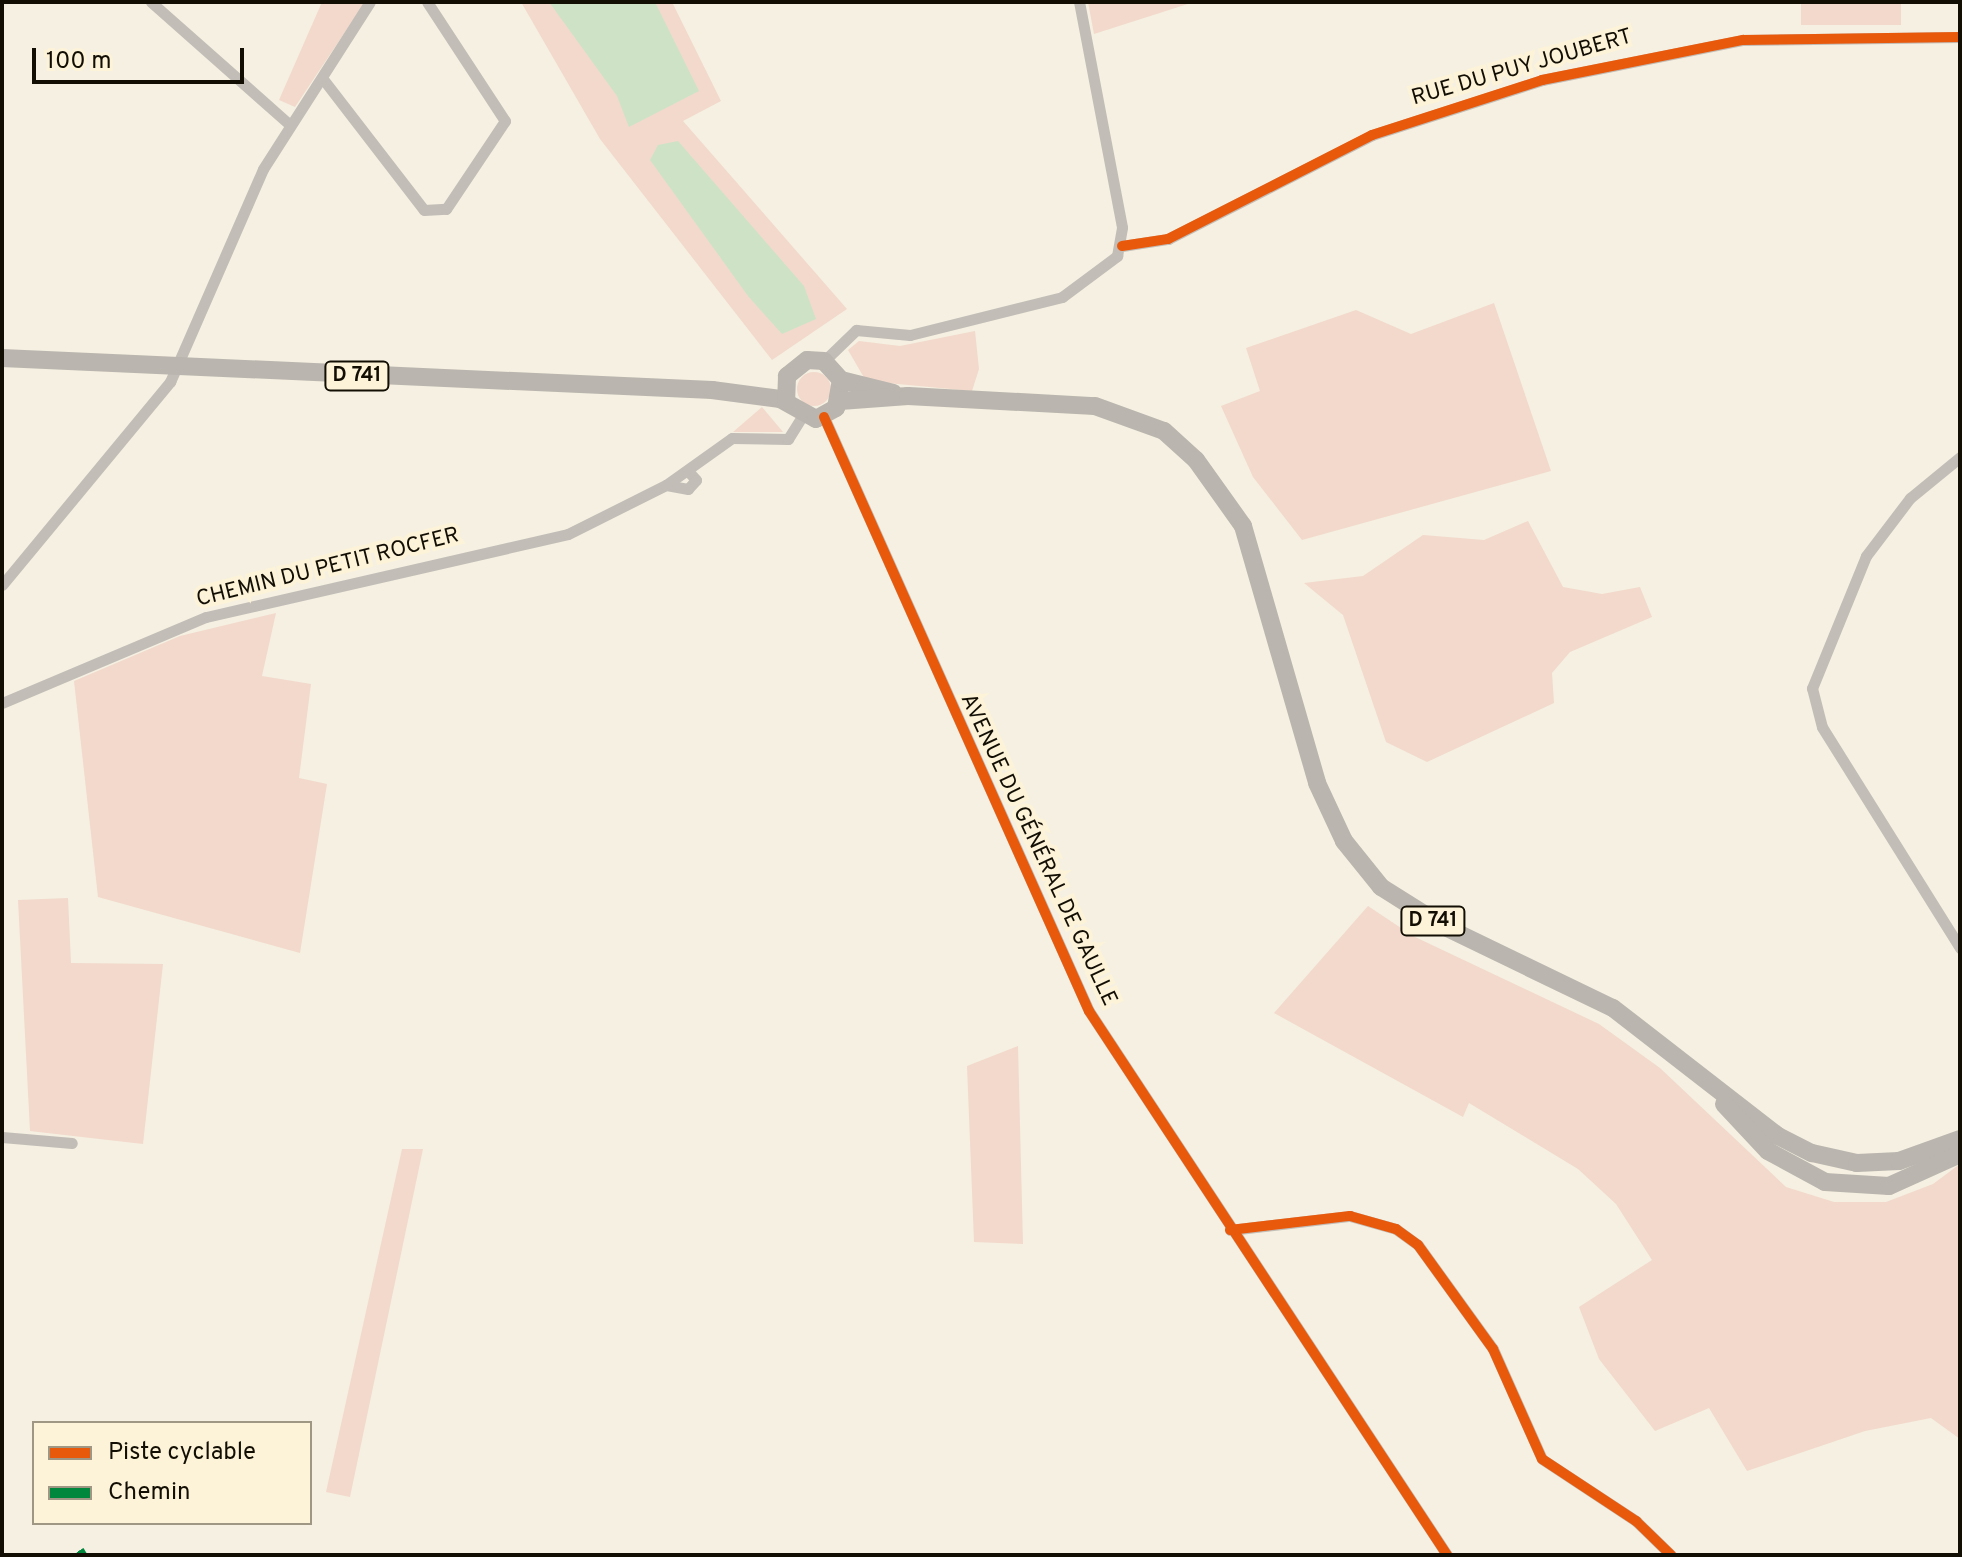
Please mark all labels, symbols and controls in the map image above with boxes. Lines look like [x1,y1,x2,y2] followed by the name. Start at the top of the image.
[1408,24,1636,112] street label: RUE DU PUY JOUBERT
[36,32,248,82] scale bar
[46,47,112,77] text: 100 m
[323,360,391,392] road number: D 741
[193,522,463,614] street label: CHEMIN DU PETIT ROCFER
[954,689,1122,1011] street label: AVENUE DU GÉNÉRAL DE GAULLE
[1399,905,1467,937] road number: D 741
[32,1421,312,1525] legend
[108,1438,256,1468] text: Piste cyclable
[108,1478,191,1508] text: Chemin

